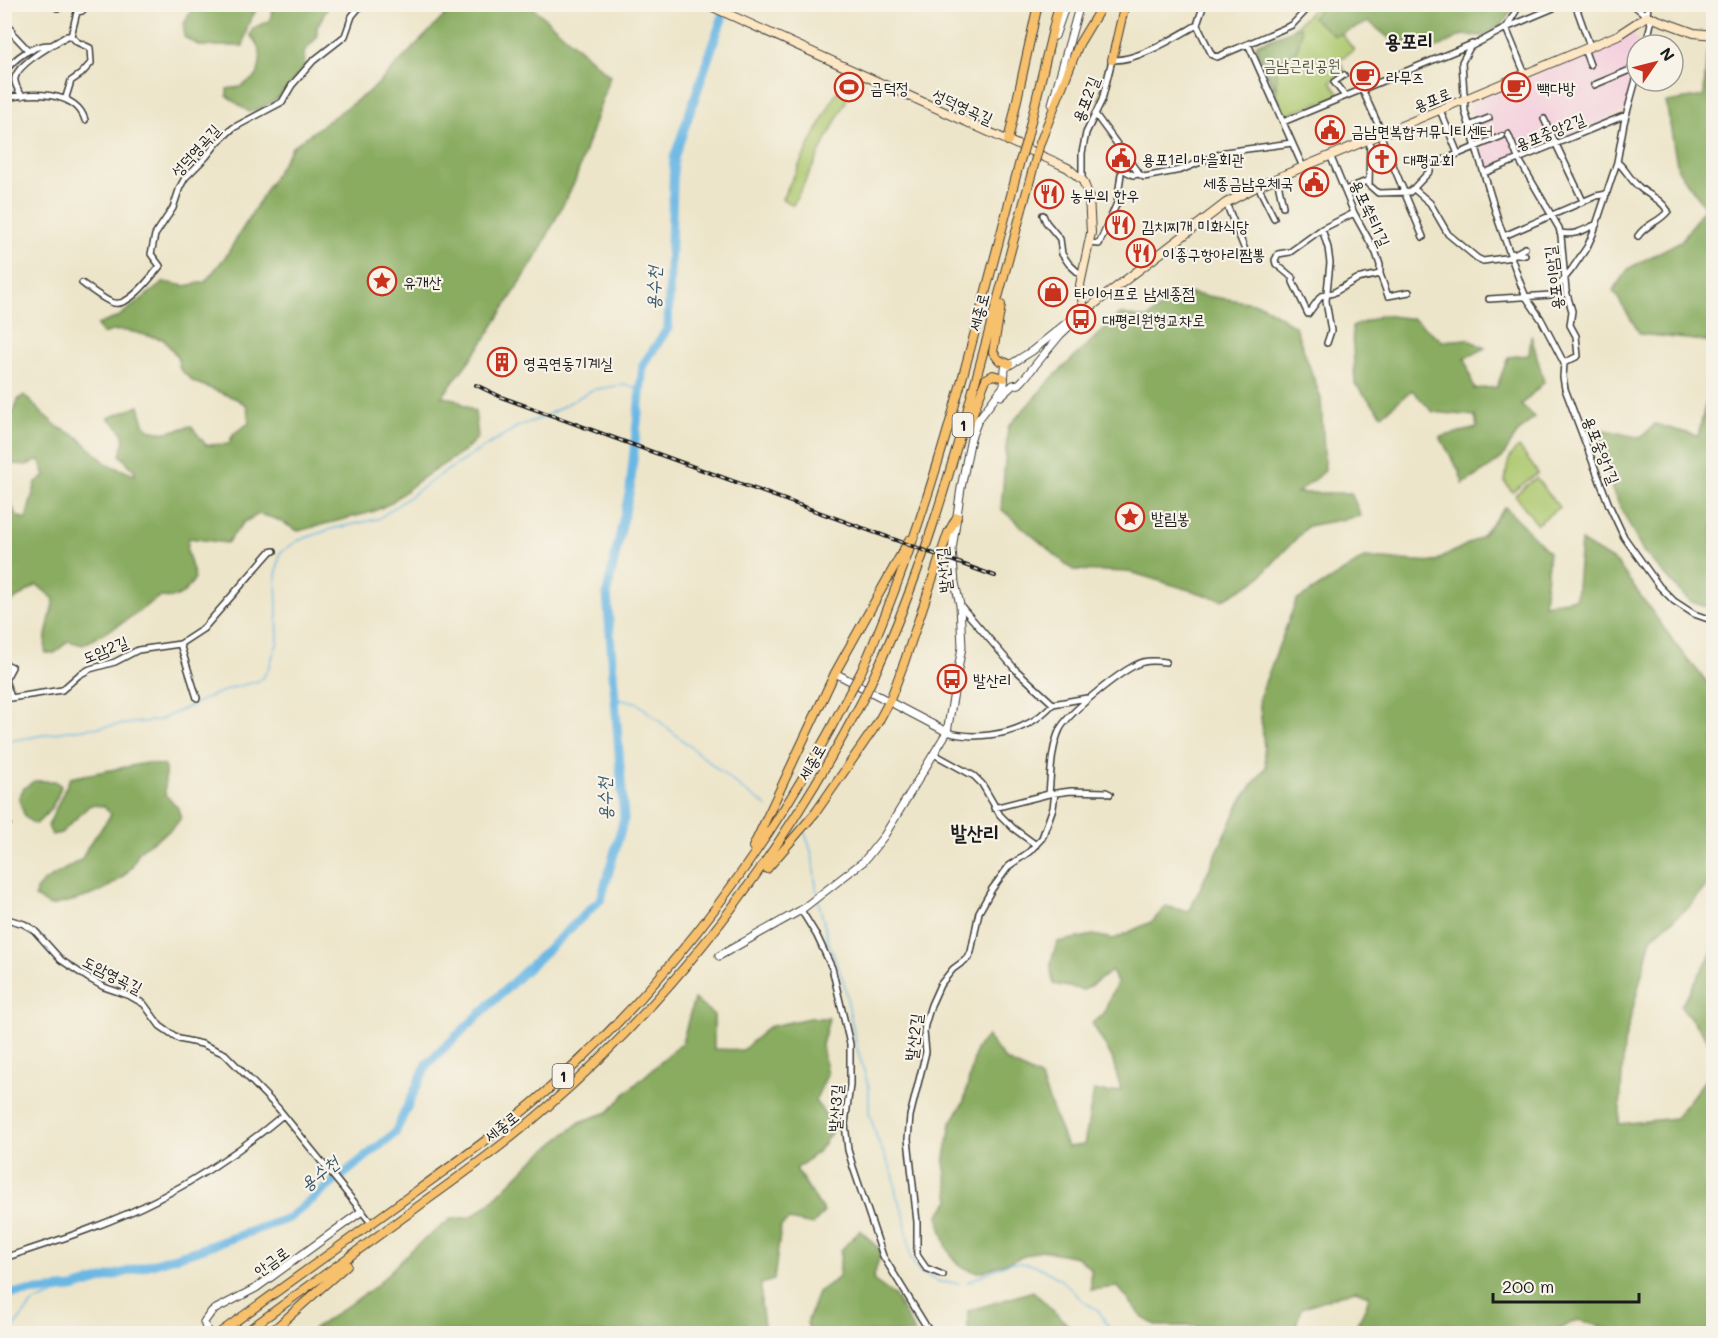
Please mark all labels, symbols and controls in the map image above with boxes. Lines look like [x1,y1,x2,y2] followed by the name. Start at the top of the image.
[1385,27,1433,53] district label: 용포리
[1625,33,1685,93] north arrow
[1656,43,1680,65] text: N
[1263,54,1341,75] park label: 금남근린공원
[1349,60,1381,92] cafe icon: 라무즈
[1386,66,1425,87] place label: 라무즈
[833,71,865,103] sports icon: 금덕정
[1500,71,1532,103] cafe icon: 빽다방
[1067,73,1103,125] street label: 용포2길
[870,77,909,98] place label: 금덕정
[1537,77,1576,98] place label: 빽다방
[1410,82,1454,116] street label: 용포로
[929,83,997,129] street label: 성덕영곡길
[1512,107,1588,154] street label: 용포중앙2길
[1314,114,1346,146] public building icon: 금남면복합커뮤니티센터
[166,119,224,181] street label: 성덕영곡길
[1351,120,1493,141] place label: 금남면복합커뮤니티센터
[1105,142,1137,174] public building icon: 용포1리 마을회관
[1366,143,1398,175] church icon: 대평교회
[1142,148,1245,169] place label: 용포1리 마을회관
[1403,149,1455,170] place label: 대평교회
[1298,166,1330,198] public building icon: 세종금남우체국
[1203,172,1293,193] place label: 세종금남우체국
[1346,176,1396,250] street label: 용포쑥티1길
[1033,178,1065,210] restaurant icon: 농부의 한우
[1070,184,1140,205] place label: 농부의 한우
[1104,209,1136,241] restaurant icon: 김치찌개 미화식당
[1141,215,1249,236] place label: 김치찌개 미화식당
[1125,237,1157,269] restaurant icon: 이종구항아리짬뽕
[1162,243,1265,264] place label: 이종구항아리짬뽕
[1539,245,1567,311] street label: 용포이암길
[640,264,666,310] water label: 용수천
[366,265,398,297] place icon: 유개산
[403,271,442,292] place label: 유개산
[1037,276,1069,308] shop icon: 타이어프로 남세종점
[1074,282,1195,303] place label: 타이어프로 남세종점
[963,291,993,333] street label: 세종로
[1065,303,1097,335] bus stop icon: 대평리원형교차로
[1102,309,1205,330] place label: 대평리원형교차로
[486,346,518,378] building icon: 영곡연동기계실
[523,352,613,373] place label: 영곡연동기계실
[952,413,974,437] road number: 1
[1579,413,1625,487] street label: 용포중앙1길
[1114,501,1146,533] place icon: 발림봉
[1151,507,1190,528] place label: 발림봉
[931,546,955,594] street label: 발산1길
[79,630,131,668] street label: 도암2길
[936,663,968,695] bus stop icon: 발산리
[973,669,1012,690] place label: 발산리
[792,740,830,784] street label: 세종로
[592,776,616,821] water label: 용수천
[951,819,999,845] district label: 발산리
[80,950,147,998] street label: 도암영곡길
[900,1012,926,1062] street label: 발산2길
[552,1064,574,1088] road number: 1
[823,1083,847,1133] street label: 발산3길
[479,1106,523,1146] street label: 세종로
[294,1149,345,1196] water label: 용수천
[249,1241,293,1281] street label: 안금로
[1493,1266,1638,1304] scale bar
[1502,1274,1554,1298] text: 200 m

